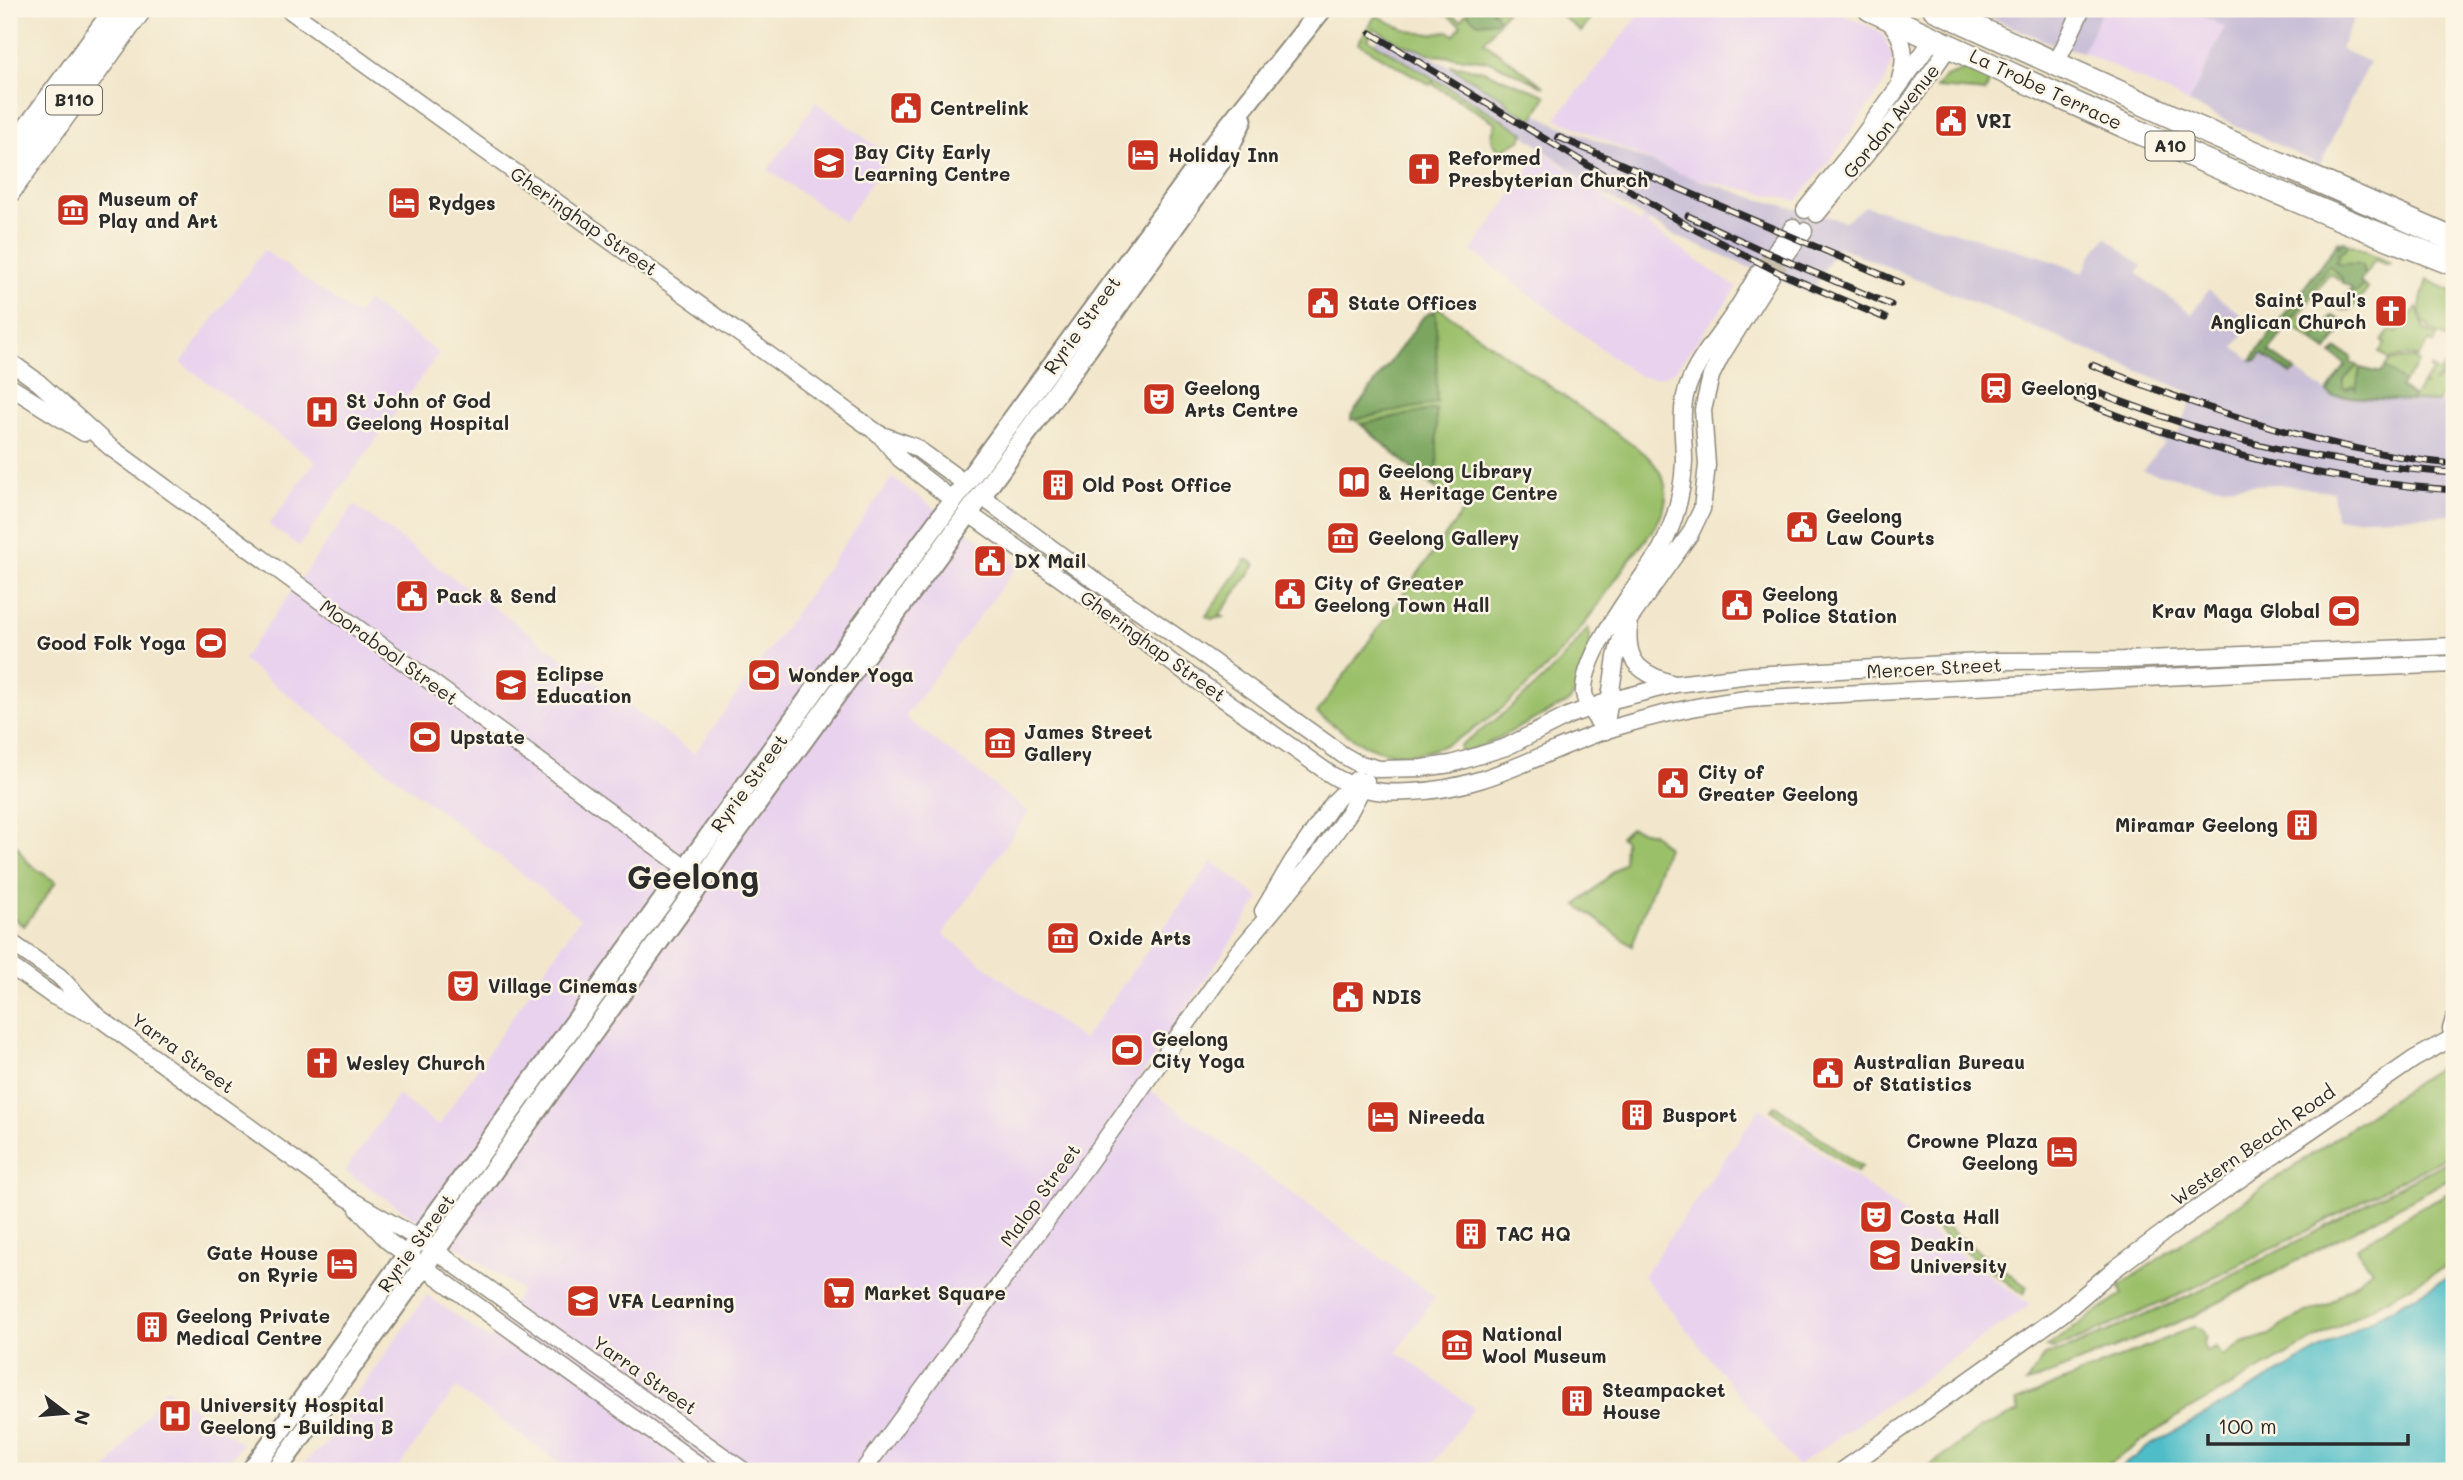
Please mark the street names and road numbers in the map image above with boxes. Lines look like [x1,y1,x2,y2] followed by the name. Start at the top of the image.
[1966,42,2126,135] street label: La Trobe Terrace
[1837,58,1945,183] street label: Gordon Avenue
[46,86,102,114] road number: B110
[2146,132,2194,160] road number: A10
[506,160,663,281] street label: Gheringhap Street
[1037,271,1126,379] street label: Ryrie Street
[1075,584,1231,707] street label: Gheringhap Street
[315,593,463,710] street label: Moorabool Street
[1866,651,2002,684] street label: Mercer Street
[704,729,793,837] street label: Ryrie Street
[127,1007,240,1098] street label: Yarra Street
[2166,1079,2340,1211] street label: Western Beach Road
[994,1138,1085,1251] street label: Malop Street
[371,1189,460,1297] street label: Ryrie Street
[588,1329,702,1420] street label: Yarra Street

